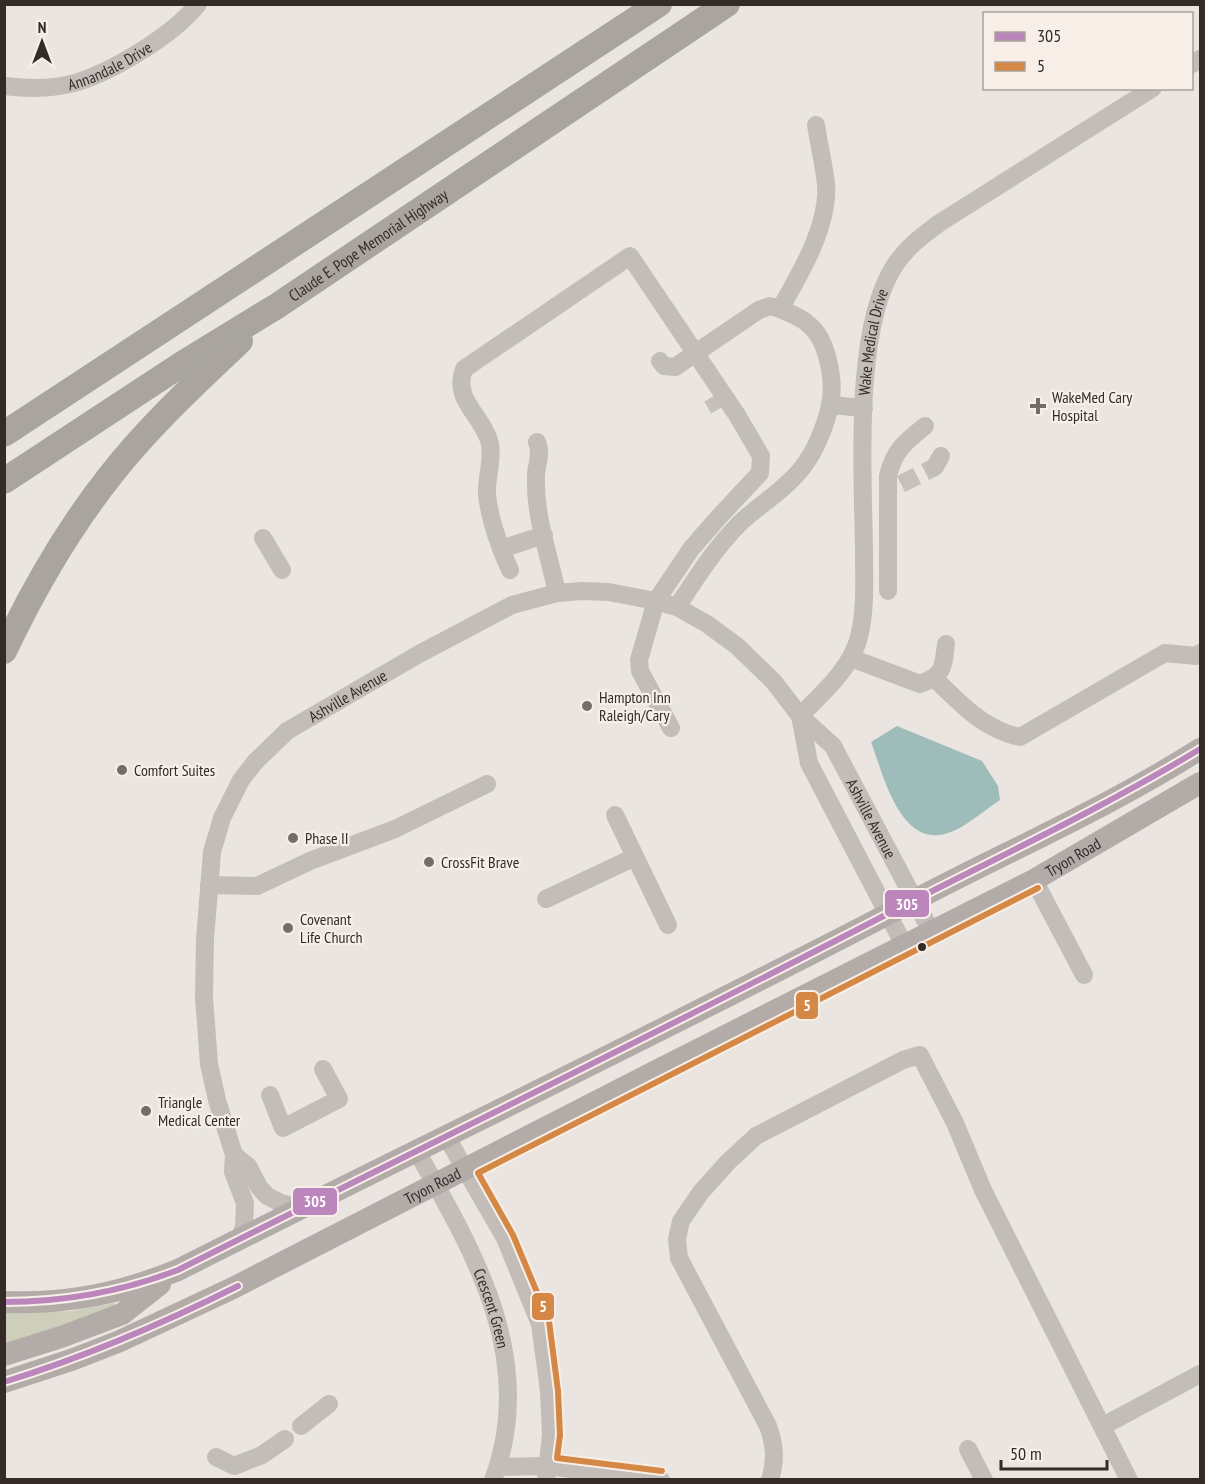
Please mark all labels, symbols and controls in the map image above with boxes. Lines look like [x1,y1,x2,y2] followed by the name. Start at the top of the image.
[12,12,72,72] north arrow
[983,12,1193,90] legend
[38,17,46,37] text: N
[1037,24,1061,47] text: 305
[66,37,156,94] street label: Annandale Drive
[1037,54,1045,77] text: 5
[285,184,452,305] street label: Claude E. Pope Memorial Highway
[854,286,892,396] street label: Wake Medical Drive
[1052,387,1132,425] place label: WakeMed Cary Hospital
[1029,397,1047,415] marker: WakeMed Cary Hospital
[305,665,390,726] street label: Ashville Avenue
[599,687,671,725] place label: Hampton Inn Raleigh/Cary
[580,699,594,713] marker: Hampton Inn Raleigh/Cary
[134,760,215,780] place label: Comfort Suites
[115,763,129,777] marker: Comfort Suites
[842,775,901,862] street label: Ashville Avenue
[305,828,349,848] place label: Phase II
[286,831,300,845] marker: Phase II
[1042,833,1104,881] street label: Tryon Road
[441,852,519,872] place label: CrossFit Brave
[422,855,436,869] marker: CrossFit Brave
[884,889,930,918] line badge: 305
[896,894,918,914] text: 305
[300,909,363,947] place label: Covenant Life Church
[281,921,295,935] marker: Covenant Life Church
[916,941,928,953] unlabelled marker
[795,991,819,1020] line badge: 5
[803,995,811,1015] text: 5
[158,1092,241,1130] place label: Triangle Medical Center
[139,1104,153,1118] marker: Triangle Medical Center
[401,1163,464,1209] street label: Tryon Road
[292,1187,338,1216] line badge: 305
[304,1191,326,1211] text: 305
[469,1265,513,1350] street label: Crescent Green
[531,1292,555,1321] line badge: 5
[539,1296,547,1316] text: 5
[1001,1433,1108,1471] scale bar
[1010,1442,1042,1465] text: 50 m

